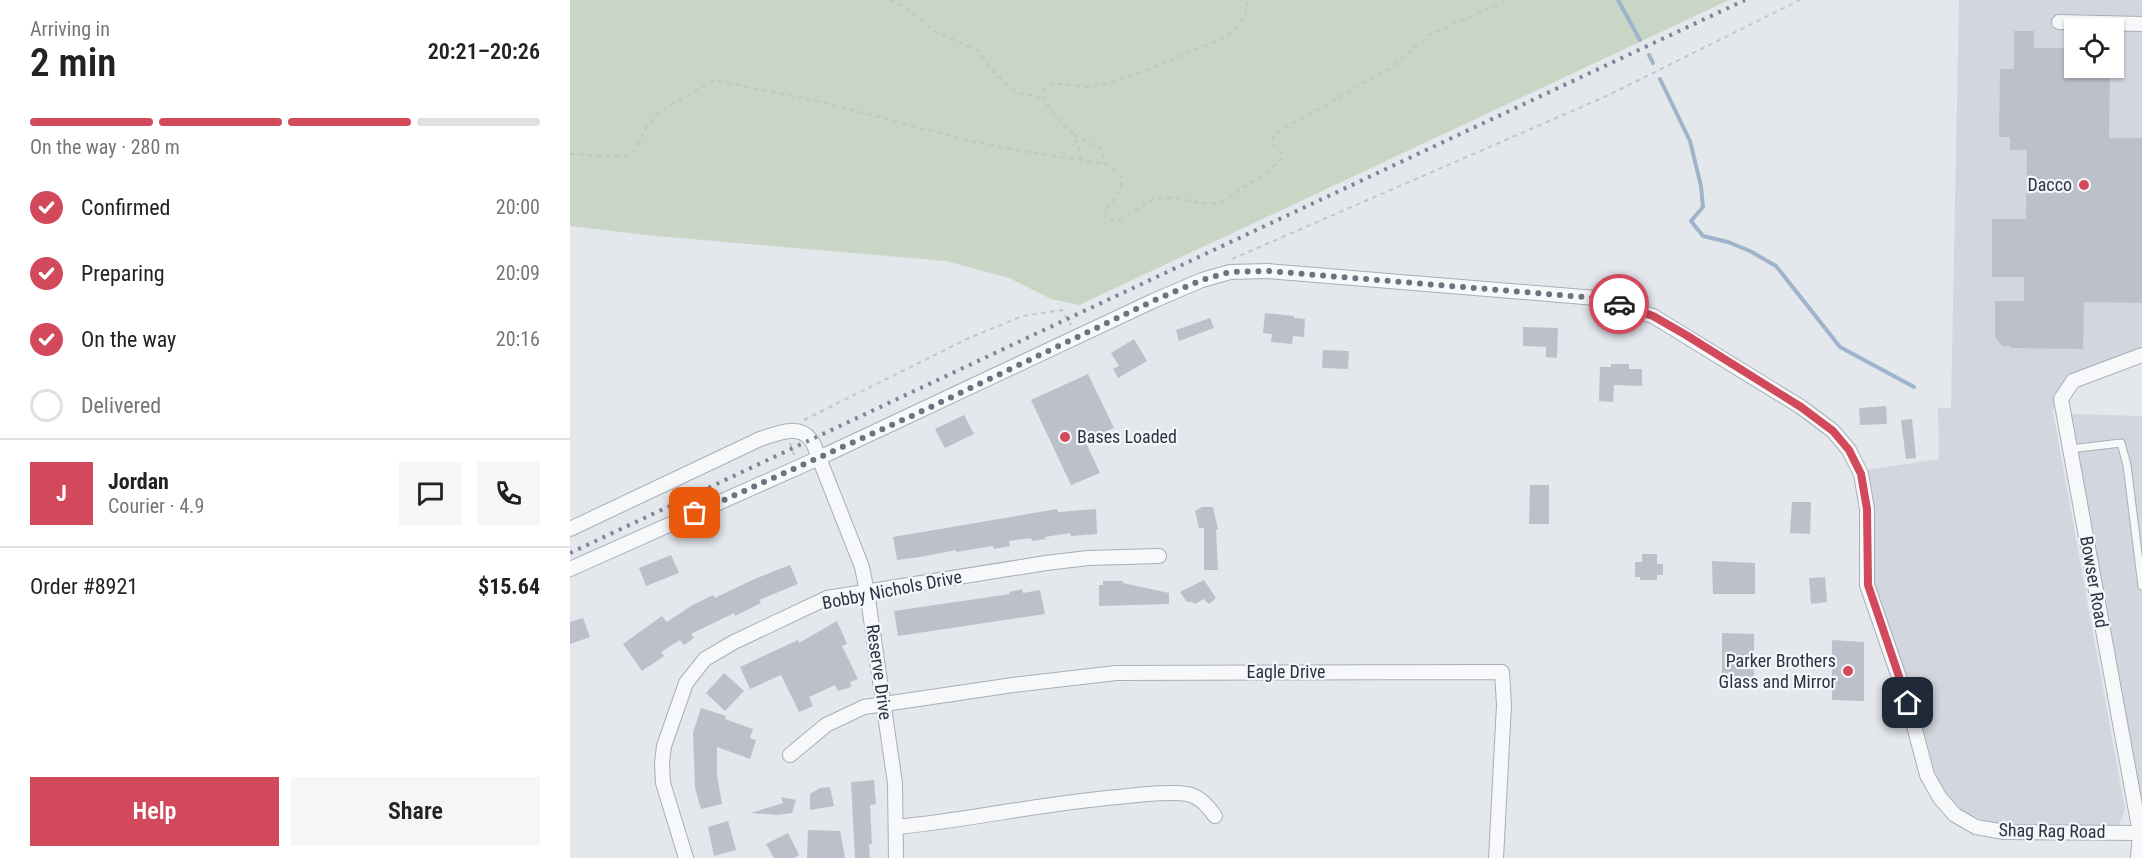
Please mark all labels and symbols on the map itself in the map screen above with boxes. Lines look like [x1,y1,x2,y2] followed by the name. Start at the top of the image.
[2027,174,2072,195] place label: Dacco
[2077,178,2091,192] marker: Dacco
[1589,274,1649,334] courier
[1077,426,1177,447] place label: Bases Loaded
[1058,430,1072,444] marker: Bases Loaded
[669,487,720,538] pin
[2076,534,2113,630] street label: Bowser Road
[820,566,964,613] street label: Bobby Nichols Drive
[862,623,897,721] street label: Reserve Drive
[1719,650,1837,692] place label: Parker Brothers Glass and Mirror
[1246,661,1326,682] street label: Eagle Drive
[1841,664,1855,678] marker: Parker Brothers Glass and Mirror
[1882,677,1933,728] pin
[1998,819,2106,842] street label: Shag Rag Road

